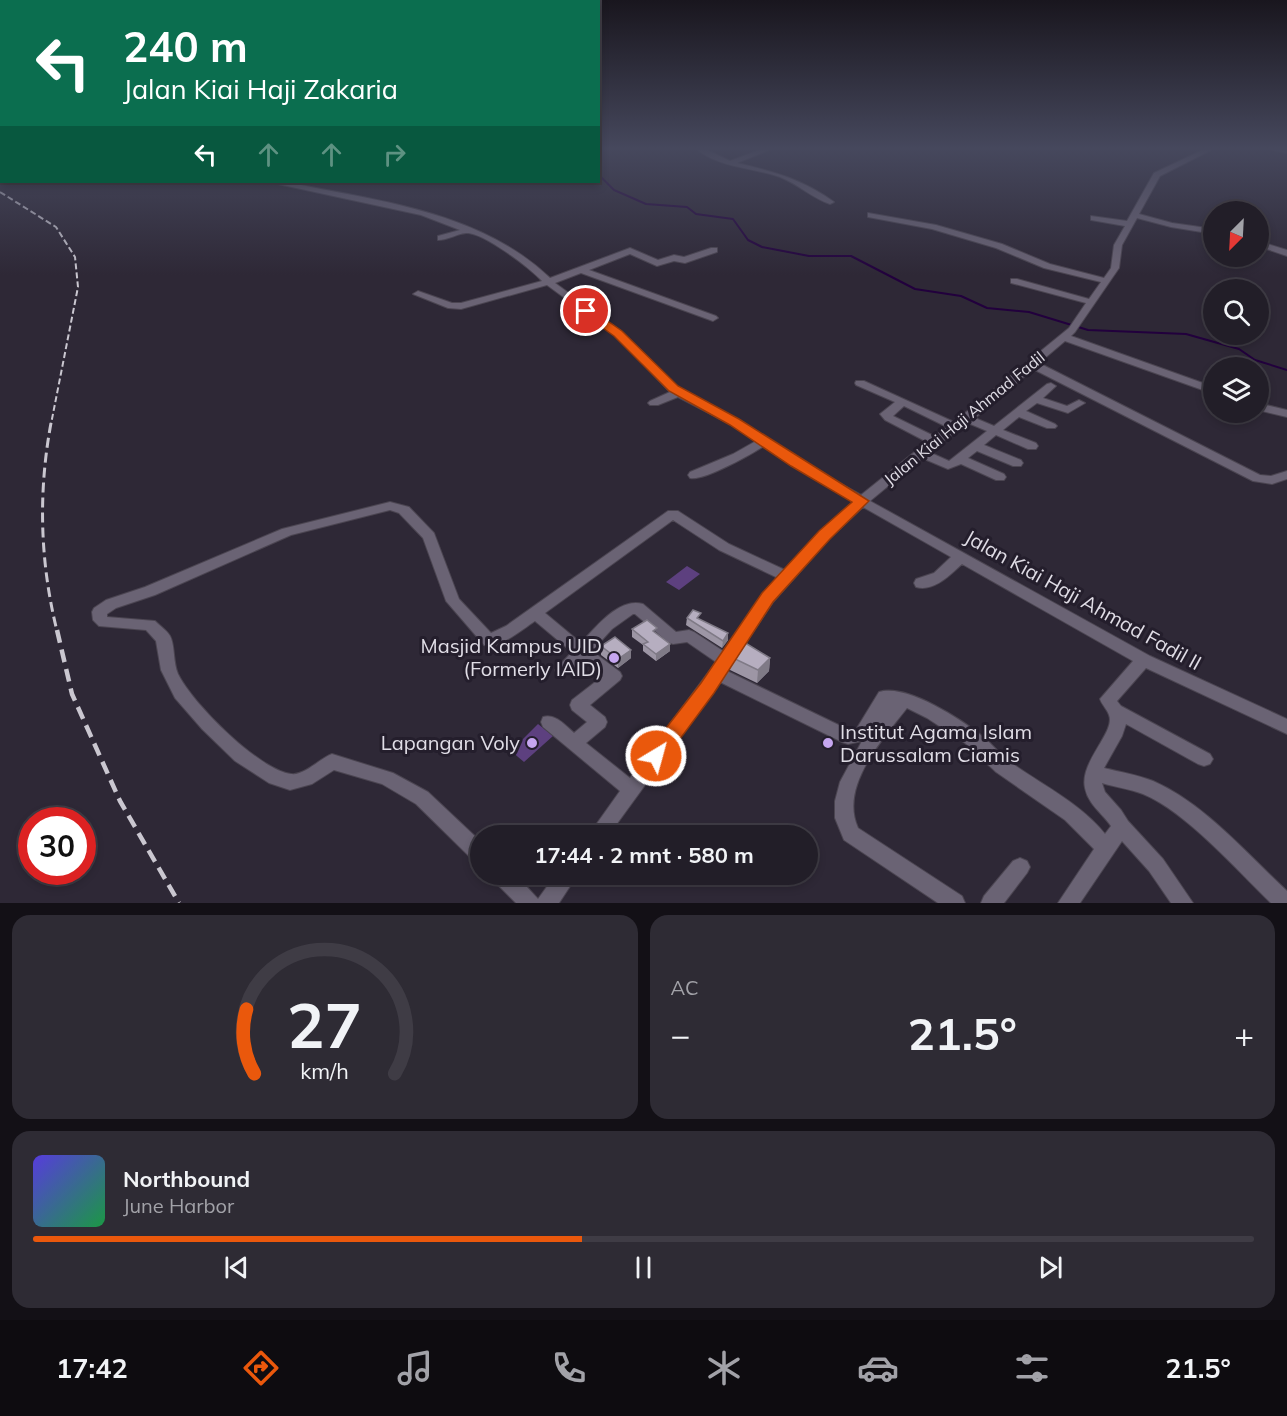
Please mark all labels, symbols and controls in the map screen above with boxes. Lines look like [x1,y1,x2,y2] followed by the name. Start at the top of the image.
[123,20,248,73] text: 240 m
[24,24,102,102] icon: left
[123,72,398,106] text: Jalan Kiai Haji Zakaria
[189,138,222,171] icon: left
[252,138,285,171] icon: ahead
[315,138,348,171] icon: ahead
[378,138,411,171] icon: right
[1203,201,1269,267] north arrow
[1203,201,1269,423] map controls
[1203,279,1269,345] button: search
[560,285,611,336] pin
[569,294,602,327] icon: arrive
[880,347,1048,489] street label: Jalan Kiai Haji Ahmad Fadil
[1203,357,1269,423] button: layers
[960,524,1206,675] street label: Jalan Kiai Haji Ahmad Fadil II
[421,633,602,681] place label: Masjid Kampus UID (Formerly IAID)
[607,651,621,665] marker: Masjid Kampus UID (Formerly IAID)
[840,719,1032,767] place label: Institut Agama Islam Darussalam Ciamis
[624,724,688,788] position arrow
[381,730,520,755] place label: Lapangan Voly
[525,736,539,750] marker: Lapangan Voly
[821,736,835,750] marker: Institut Agama Islam Darussalam Ciamis
[18,807,96,885] speed limit sign: 30
[534,841,754,869] text: 17:44 · 2 mnt · 580 m
[671,975,699,1000] text: AC
[287,985,362,1064] text: 27
[908,1005,1017,1061] text: 21.5°
[671,1014,690,1055] text: −
[1234,1014,1254,1055] text: +
[300,1057,349,1084] text: km/h
[123,1165,250,1193] text: Northbound
[123,1193,234,1218] text: June Harbor
[220,1251,253,1284] icon: previous
[627,1251,660,1284] icon: pause
[1034,1251,1067,1284] icon: next
[240,1347,282,1389] icon: directions
[394,1347,436,1389] icon: music
[548,1347,590,1389] icon: phone
[703,1347,745,1389] icon: climate
[857,1347,899,1389] icon: car
[1011,1347,1053,1389] icon: filters
[56,1351,128,1385] text: 17:42
[1165,1351,1231,1385] text: 21.5°

